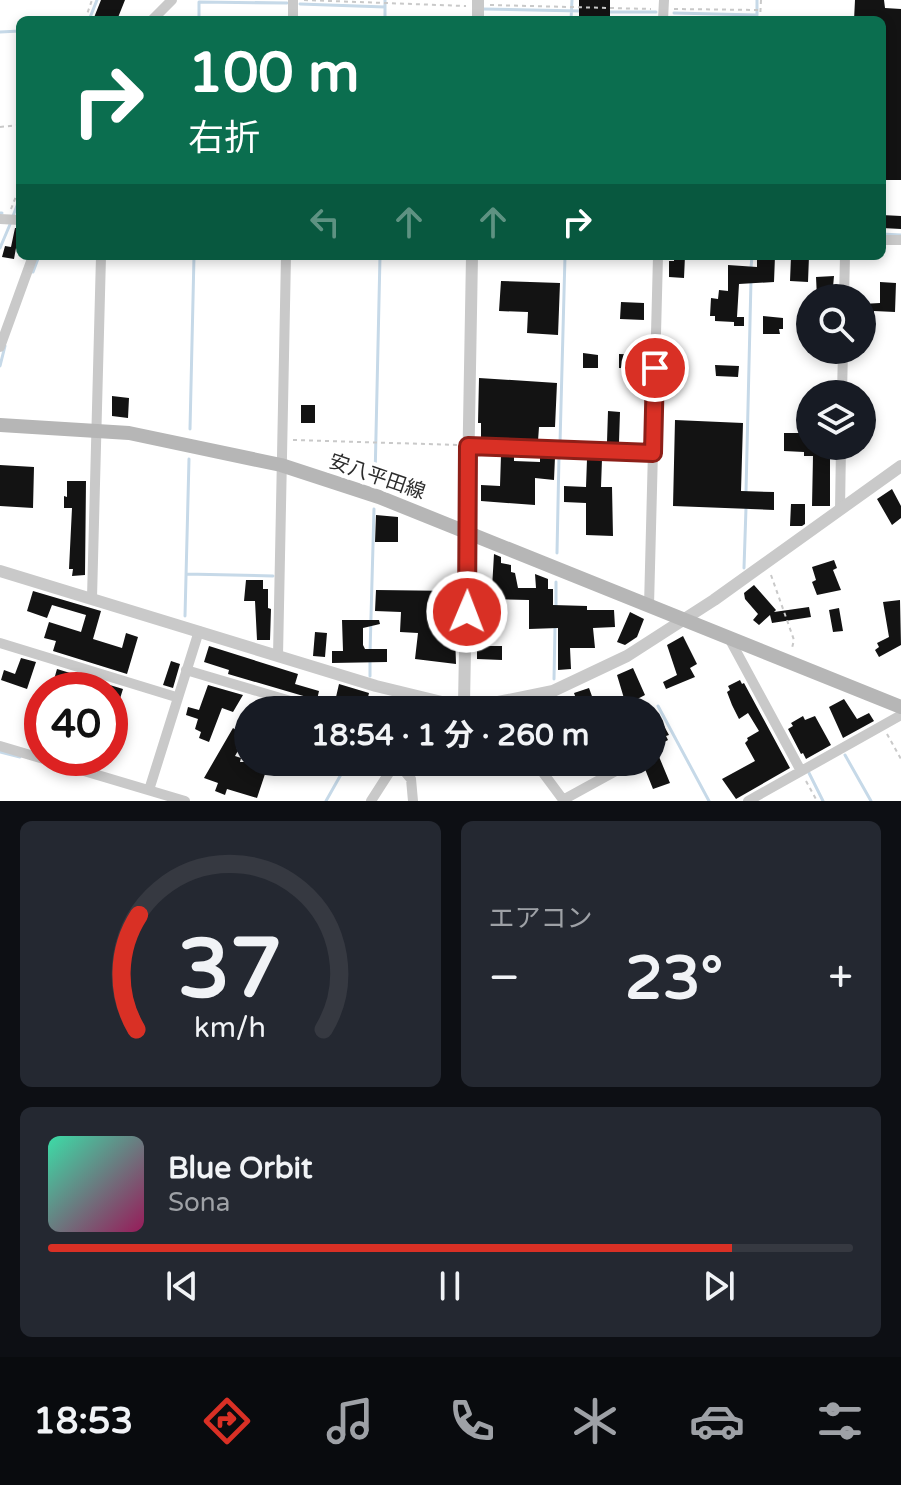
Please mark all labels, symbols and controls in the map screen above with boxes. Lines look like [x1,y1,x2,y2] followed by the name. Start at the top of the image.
[188,40,359,107] text: 100 m
[56,48,160,152] icon: right
[188,117,260,160] text: 右折
[303,200,347,244] icon: left
[387,200,431,244] icon: ahead
[471,200,515,244] icon: ahead
[555,200,599,244] icon: right
[796,284,876,460] map controls
[796,284,876,364] button: search
[621,334,689,402] pin
[633,346,677,390] icon: arrive
[796,380,876,460] button: layers
[326,449,428,505] street label: 安八平田線
[425,570,509,654] position arrow
[24,672,128,776] speed limit sign: 40
[311,717,589,754] text: 18:54 · 1 分 · 260 m
[489,903,593,934] text: エアコン
[178,920,282,1020] text: 37
[625,943,723,1015] text: 23°
[489,952,520,1005] text: −
[828,952,853,1005] text: +
[194,1011,266,1045] text: km/h
[168,1150,313,1187] text: Blue Orbit
[168,1187,230,1218] text: Sona
[160,1264,204,1308] icon: previous
[428,1264,472,1308] icon: pause
[697,1264,741,1308] icon: next
[199,1393,255,1449] icon: directions
[322,1393,378,1449] icon: music
[444,1393,500,1449] icon: phone
[567,1393,623,1449] icon: climate
[689,1393,745,1449] icon: car
[812,1393,868,1449] icon: filters
[33,1400,133,1443] text: 18:53

